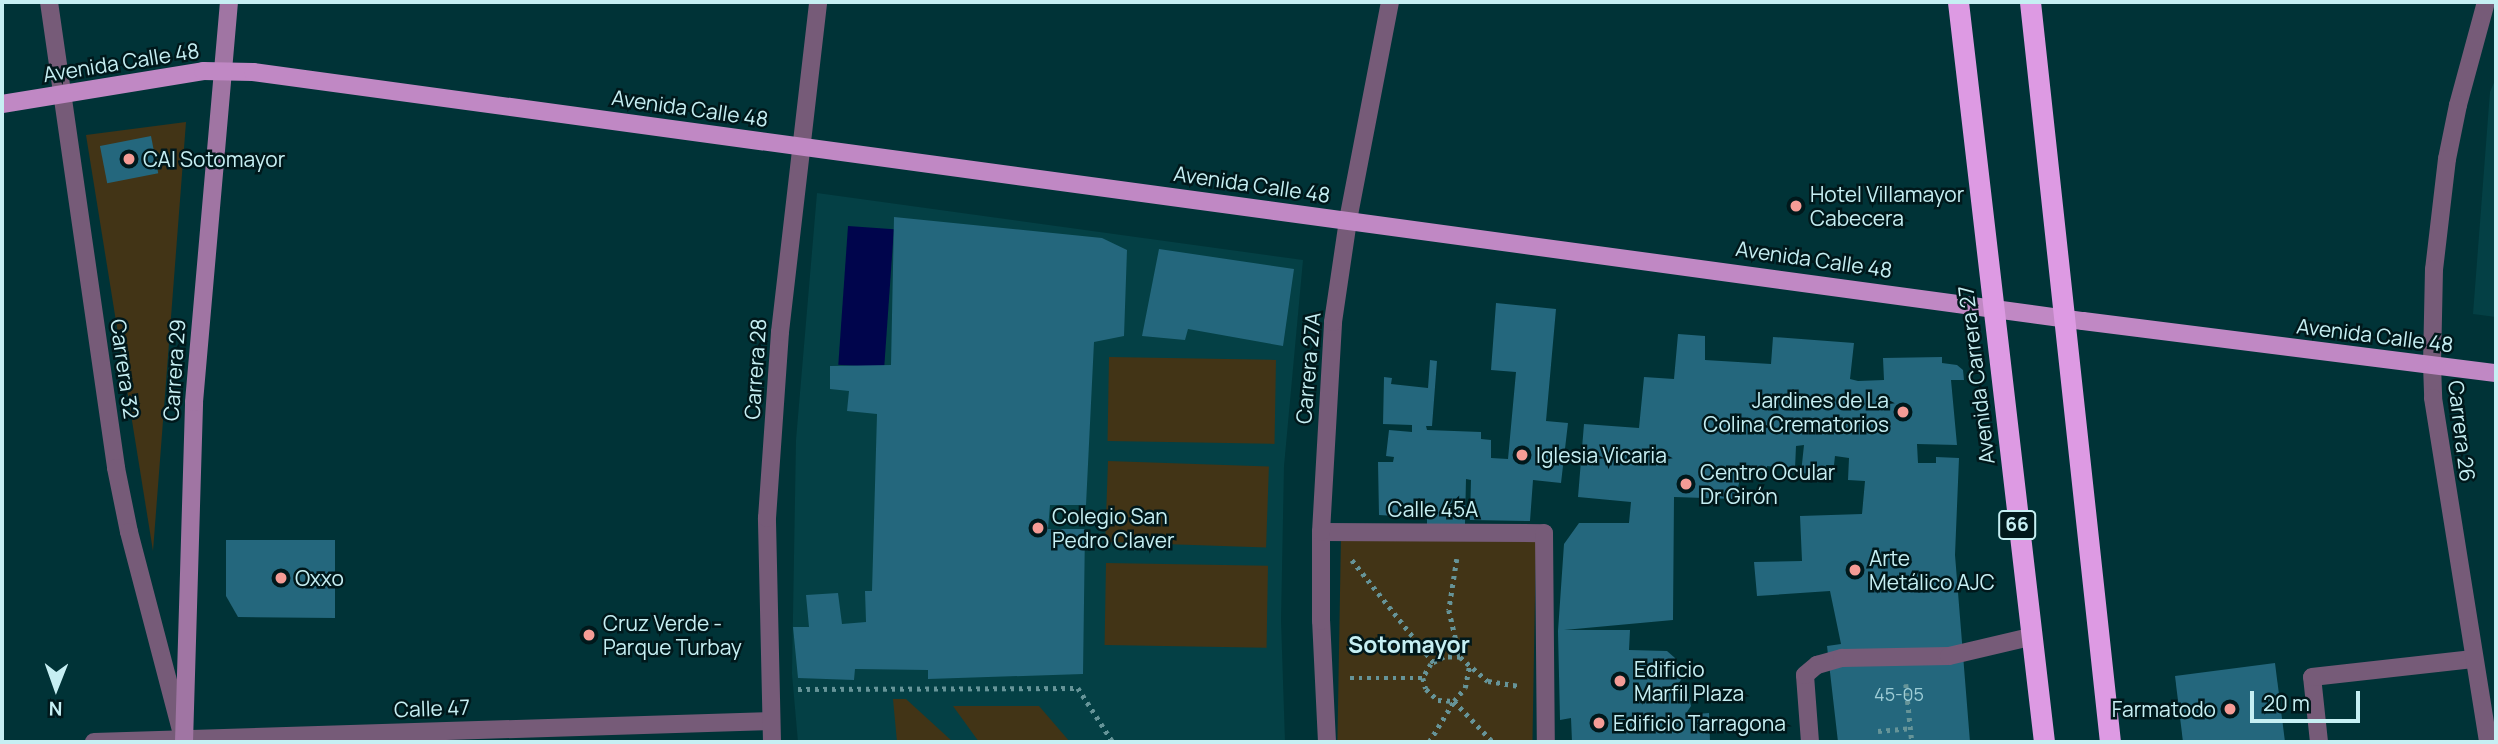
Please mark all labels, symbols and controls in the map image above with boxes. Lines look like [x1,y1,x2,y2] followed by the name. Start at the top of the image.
[41,37,201,87] street label: Avenida Calle 48
[610,85,770,131] street label: Avenida Calle 48
[143,146,285,172] place label: CAI Sotomayor
[121,151,137,167] marker: CAI Sotomayor
[1172,161,1332,207] street label: Avenida Calle 48
[1810,181,1964,231] place label: Hotel Villamayor Cabecera
[1788,198,1804,214] marker: Hotel Villamayor Cabecera
[1734,236,1894,282] street label: Avenida Calle 48
[1953,284,1999,466] street label: Avenida Carrera 27
[1291,311,1325,425] street label: Carrera 27A
[2295,313,2455,357] street label: Avenida Calle 48
[106,317,144,421] street label: Carrera 32
[158,318,190,422] street label: Carrera 29
[739,318,771,420] street label: Carrera 28
[2443,379,2481,483] street label: Carrera 26
[1703,387,1889,437] place label: Jardines de La Colina Crematorios
[1895,404,1911,420] marker: Jardines de La Colina Crematorios
[1536,442,1667,468] place label: Iglesia Vicaria
[1514,447,1530,463] marker: Iglesia Vicaria
[1700,459,1835,509] place label: Centro Ocular Dr Girón
[1678,476,1694,492] marker: Centro Ocular Dr Girón
[1388,496,1478,522] street label: Calle 45A
[1052,503,1175,553] place label: Colegio San Pedro Claver
[1998,510,2036,540] road number: 66
[1030,520,1046,536] marker: Colegio San Pedro Claver
[1869,545,1995,595] place label: Arte Metálico AJC
[1847,562,1863,578] marker: Arte Metálico AJC
[295,565,344,591] place label: Oxxo
[273,570,289,586] marker: Oxxo
[603,610,742,660] place label: Cruz Verde - Parque Turbay
[581,627,597,643] marker: Cruz Verde - Parque Turbay
[1348,630,1470,658] district label: Sotomayor
[21,653,91,723] north arrow
[1634,656,1744,706] place label: Edificio Marfil Plaza
[1612,673,1628,689] marker: Edificio Marfil Plaza
[2253,678,2363,722] scale bar
[1874,683,1924,705] house number: 45-05
[2263,689,2310,717] text: 20 m
[394,694,470,722] street label: Calle 47
[49,696,63,722] text: N
[2112,696,2216,722] place label: Farmatodo
[2222,701,2238,717] marker: Farmatodo
[1613,710,1786,736] place label: Edificio Tarragona
[1591,715,1607,731] marker: Edificio Tarragona

